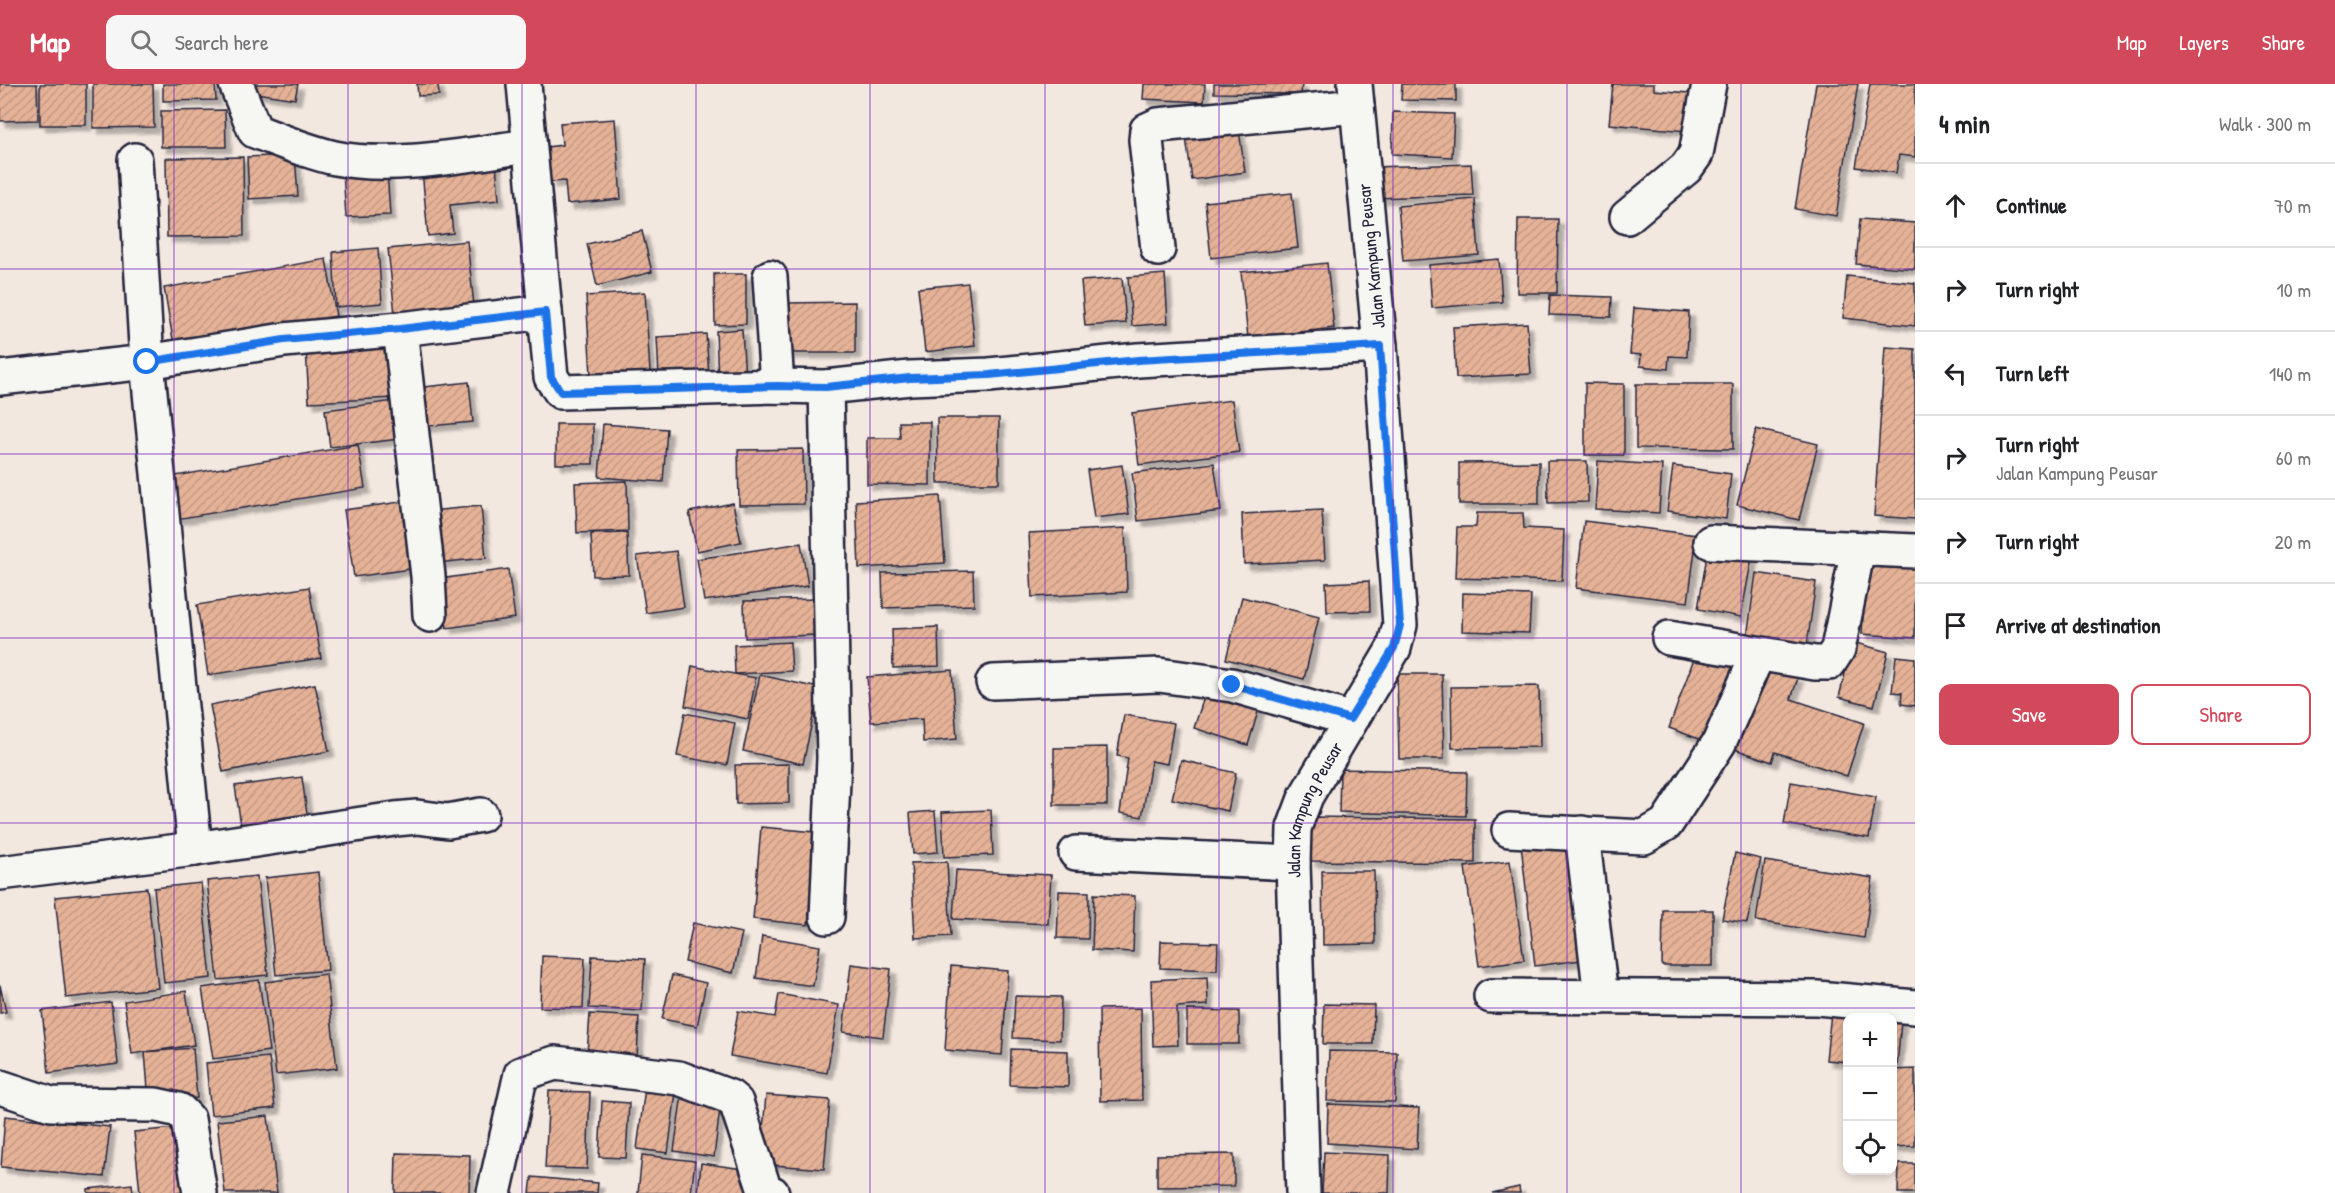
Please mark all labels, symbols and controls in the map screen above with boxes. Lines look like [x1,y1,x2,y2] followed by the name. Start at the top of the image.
[106,15,526,69] search box
[30,23,70,61] text: Map
[127,26,160,59] icon: search
[175,27,269,57] text: Search here
[2117,28,2146,57] text: Map
[2179,28,2229,57] text: Layers
[2262,28,2305,57] text: Share
[1939,106,1990,141] text: 4 min
[2219,110,2311,137] text: Walk · 300 m
[1351,182,1391,330] street label: Jalan Kampung Peusar
[1939,189,1972,222] icon: ahead
[1996,190,2067,220] text: Continue
[2274,192,2311,219] text: 70 m
[1939,273,1972,306] icon: right
[1996,274,2079,304] text: Turn right
[2277,276,2311,303] text: 10 m
[133,348,159,374] route start
[1939,357,1972,390] icon: left
[1996,358,2069,388] text: Turn left
[2269,360,2311,387] text: 140 m
[1996,429,2079,459] text: Turn right
[1939,441,1972,474] icon: right
[2276,444,2311,471] text: 60 m
[1996,459,2158,486] text: Jalan Kampung Peusar
[1939,525,1972,558] icon: right
[1996,526,2079,556] text: Turn right
[2274,528,2311,555] text: 20 m
[1939,609,1972,642] icon: arrive
[1996,610,2161,640] text: Arrive at destination
[1218,671,1244,697] route end
[1939,684,2119,745] button: Save
[2131,684,2311,745] button: Share
[1280,737,1348,878] street label: Jalan Kampung Peusar
[1843,1013,1897,1175] map controls
[1843,1013,1897,1067] button: +
[1843,1067,1897,1121] button: −
[1843,1121,1897,1175] button: locate

